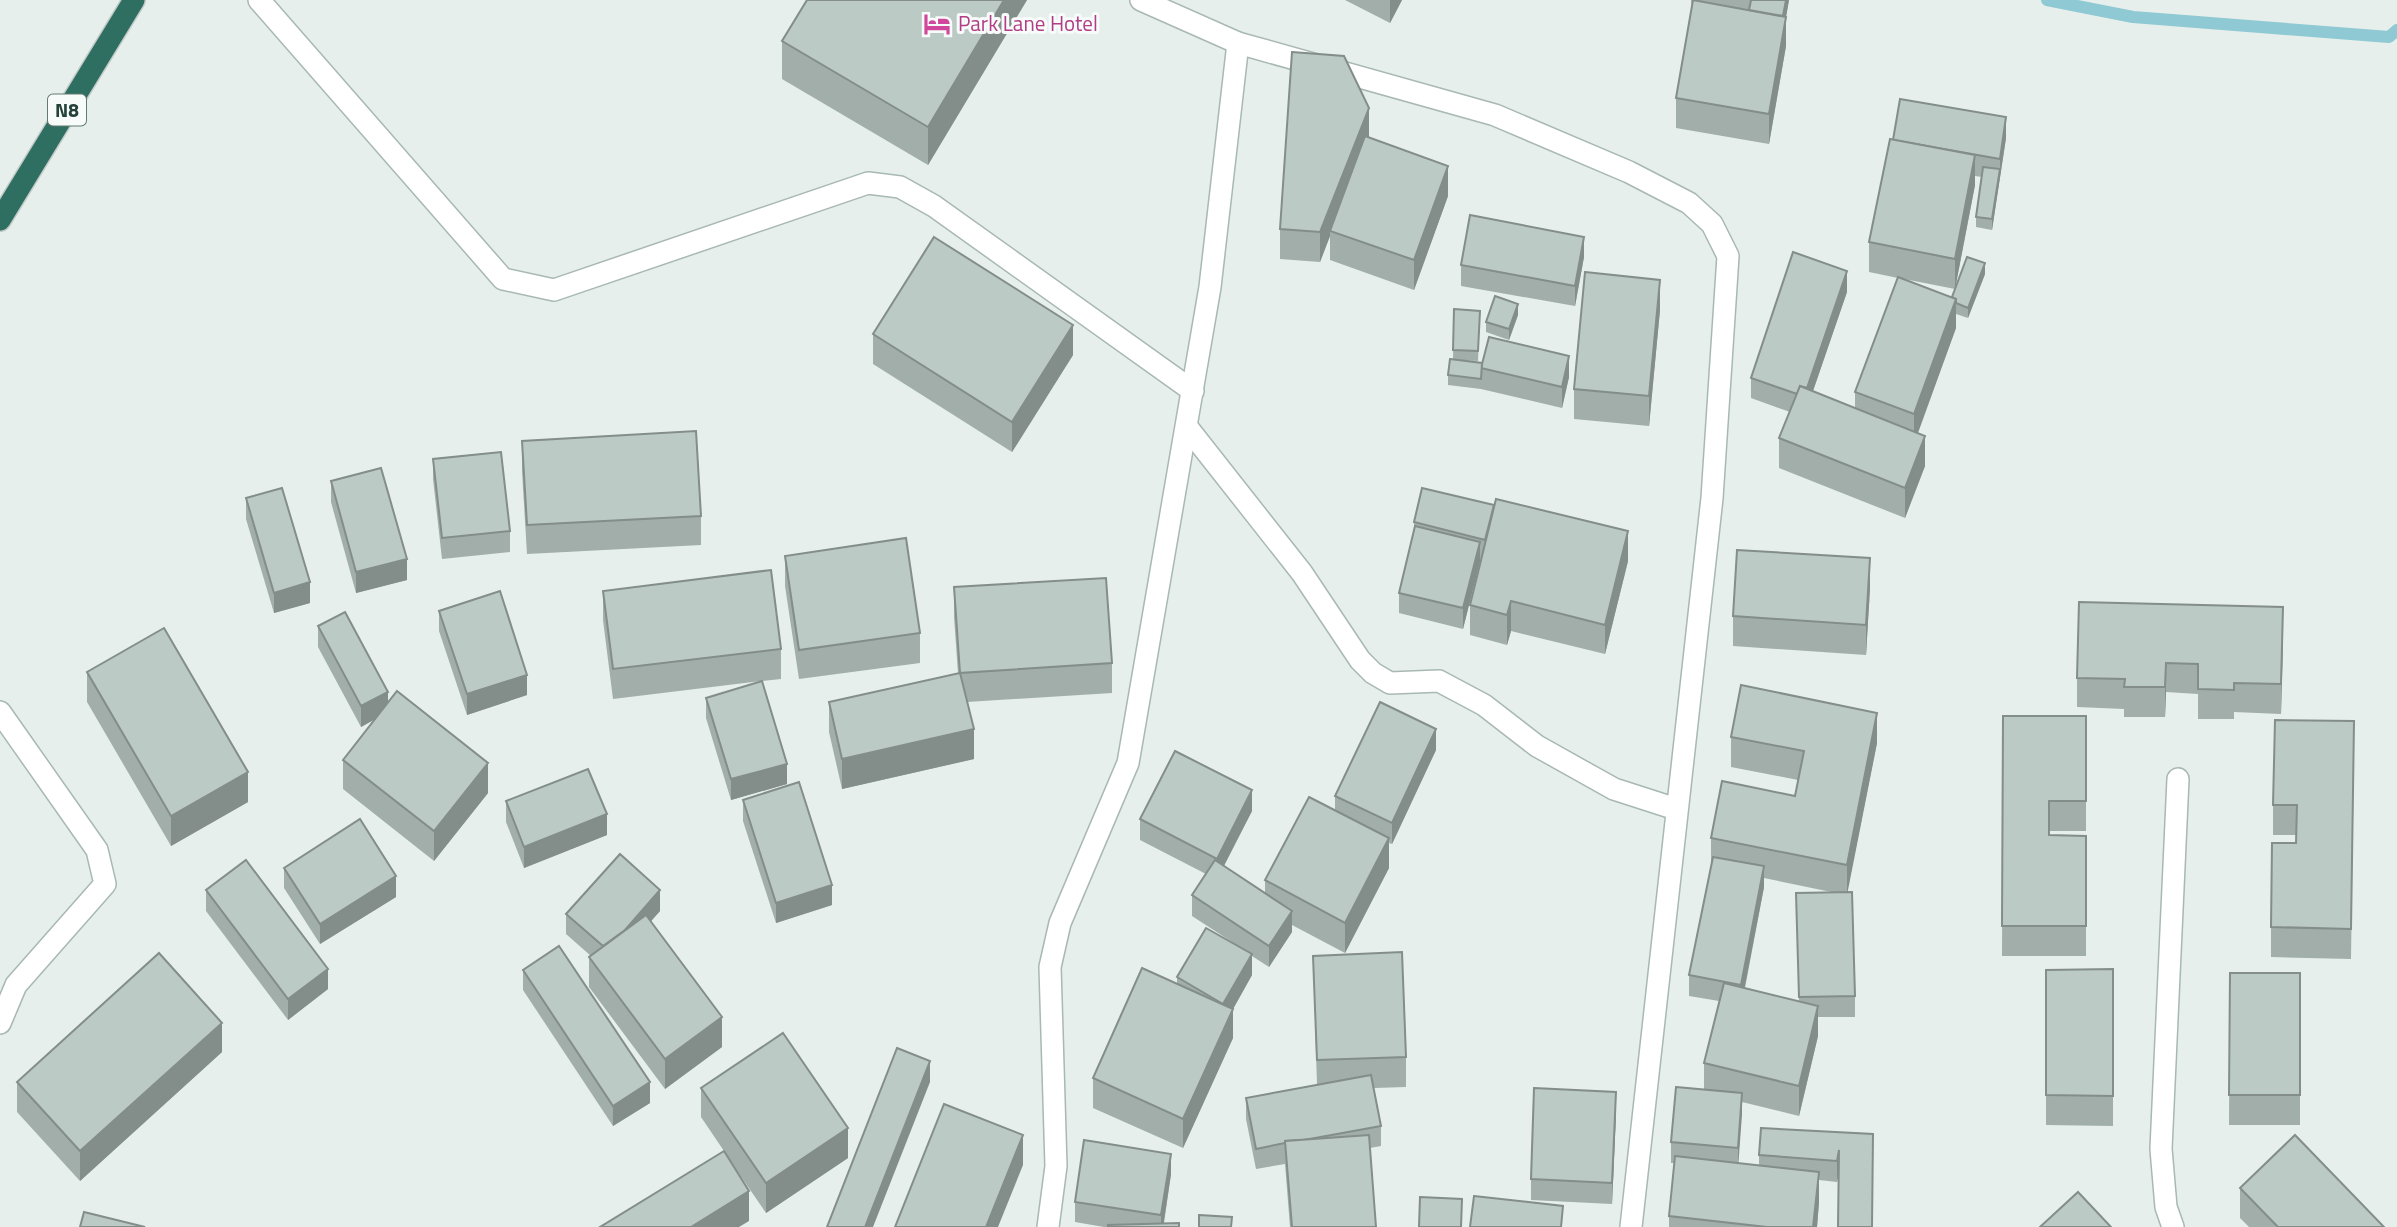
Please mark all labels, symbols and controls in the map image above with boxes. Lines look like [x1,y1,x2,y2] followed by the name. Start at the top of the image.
[958,7,1098,39] place label: Park Lane Hotel
[922,9,952,39] hotel icon: Park Lane Hotel
[48,94,86,125] road number: N8

